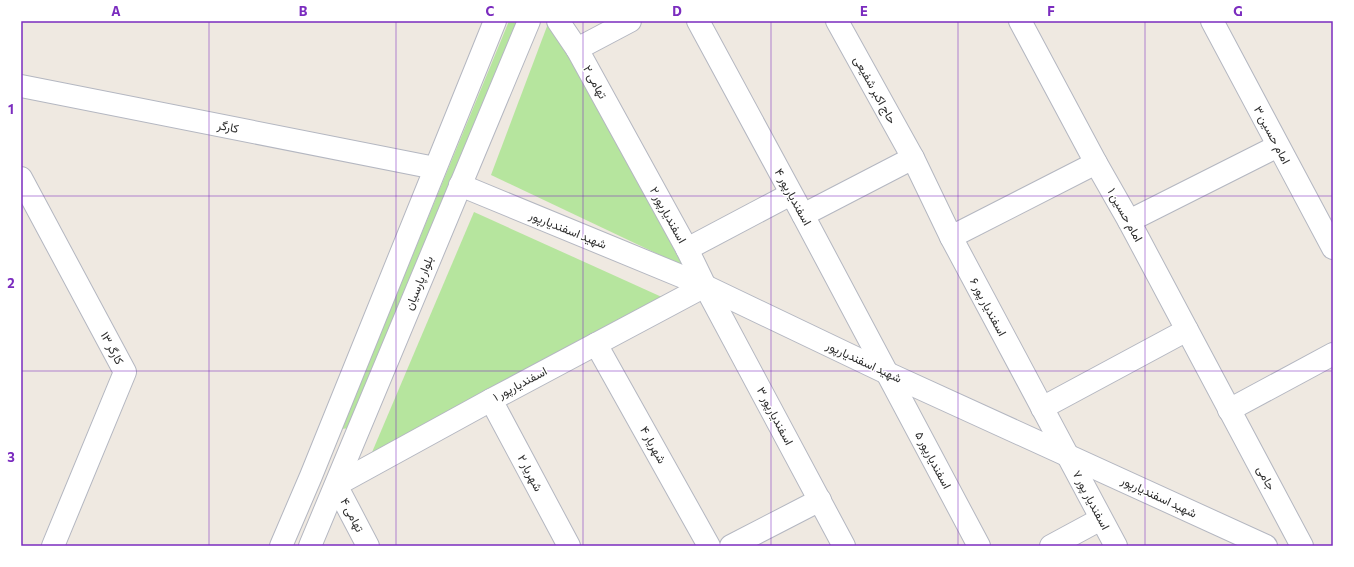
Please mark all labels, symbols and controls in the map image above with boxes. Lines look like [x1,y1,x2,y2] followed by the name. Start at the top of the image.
[111,3,121,19] text: A
[299,3,308,19] text: B
[486,3,495,19] text: C
[672,3,682,19] text: D
[860,3,868,19] text: E
[1047,3,1055,19] text: F
[1233,3,1243,19] text: G
[849,53,900,127] street label: حاج اکبر شفیعی
[579,62,611,102] street label: تهامی ۲
[8,101,14,117] text: 1
[1250,103,1294,167] street label: امام حسین ۳
[215,117,240,137] street label: کارگر
[771,166,815,228] street label: اسفندیارپور ۴
[646,184,690,246] street label: اسفندیارپور ۲
[1104,185,1146,245] street label: امام حسین ۱
[526,207,609,253] street label: شهید اسفندیارپور
[401,254,437,312] street label: بلوار پارسیان
[7,275,15,291] text: 2
[966,275,1010,339] street label: اسفندیار پور ۶
[97,329,127,367] street label: کارگر ۱۳
[823,337,905,387] street label: شهید اسفندیارپور
[490,363,550,405] street label: اسفندیارپور ۱
[753,384,797,448] street label: اسفندیارپور ۳
[636,424,670,466] street label: شهریار ۴
[911,429,955,491] street label: اسفندیارپور ۵
[7,449,15,465] text: 3
[514,452,546,494] street label: شهریار ۲
[1253,463,1279,493] street label: جامی
[1069,467,1113,533] street label: اسفندیار پور ۷
[1118,472,1200,522] street label: شهید اسفندیارپور
[336,495,368,535] street label: تهامی ۴

